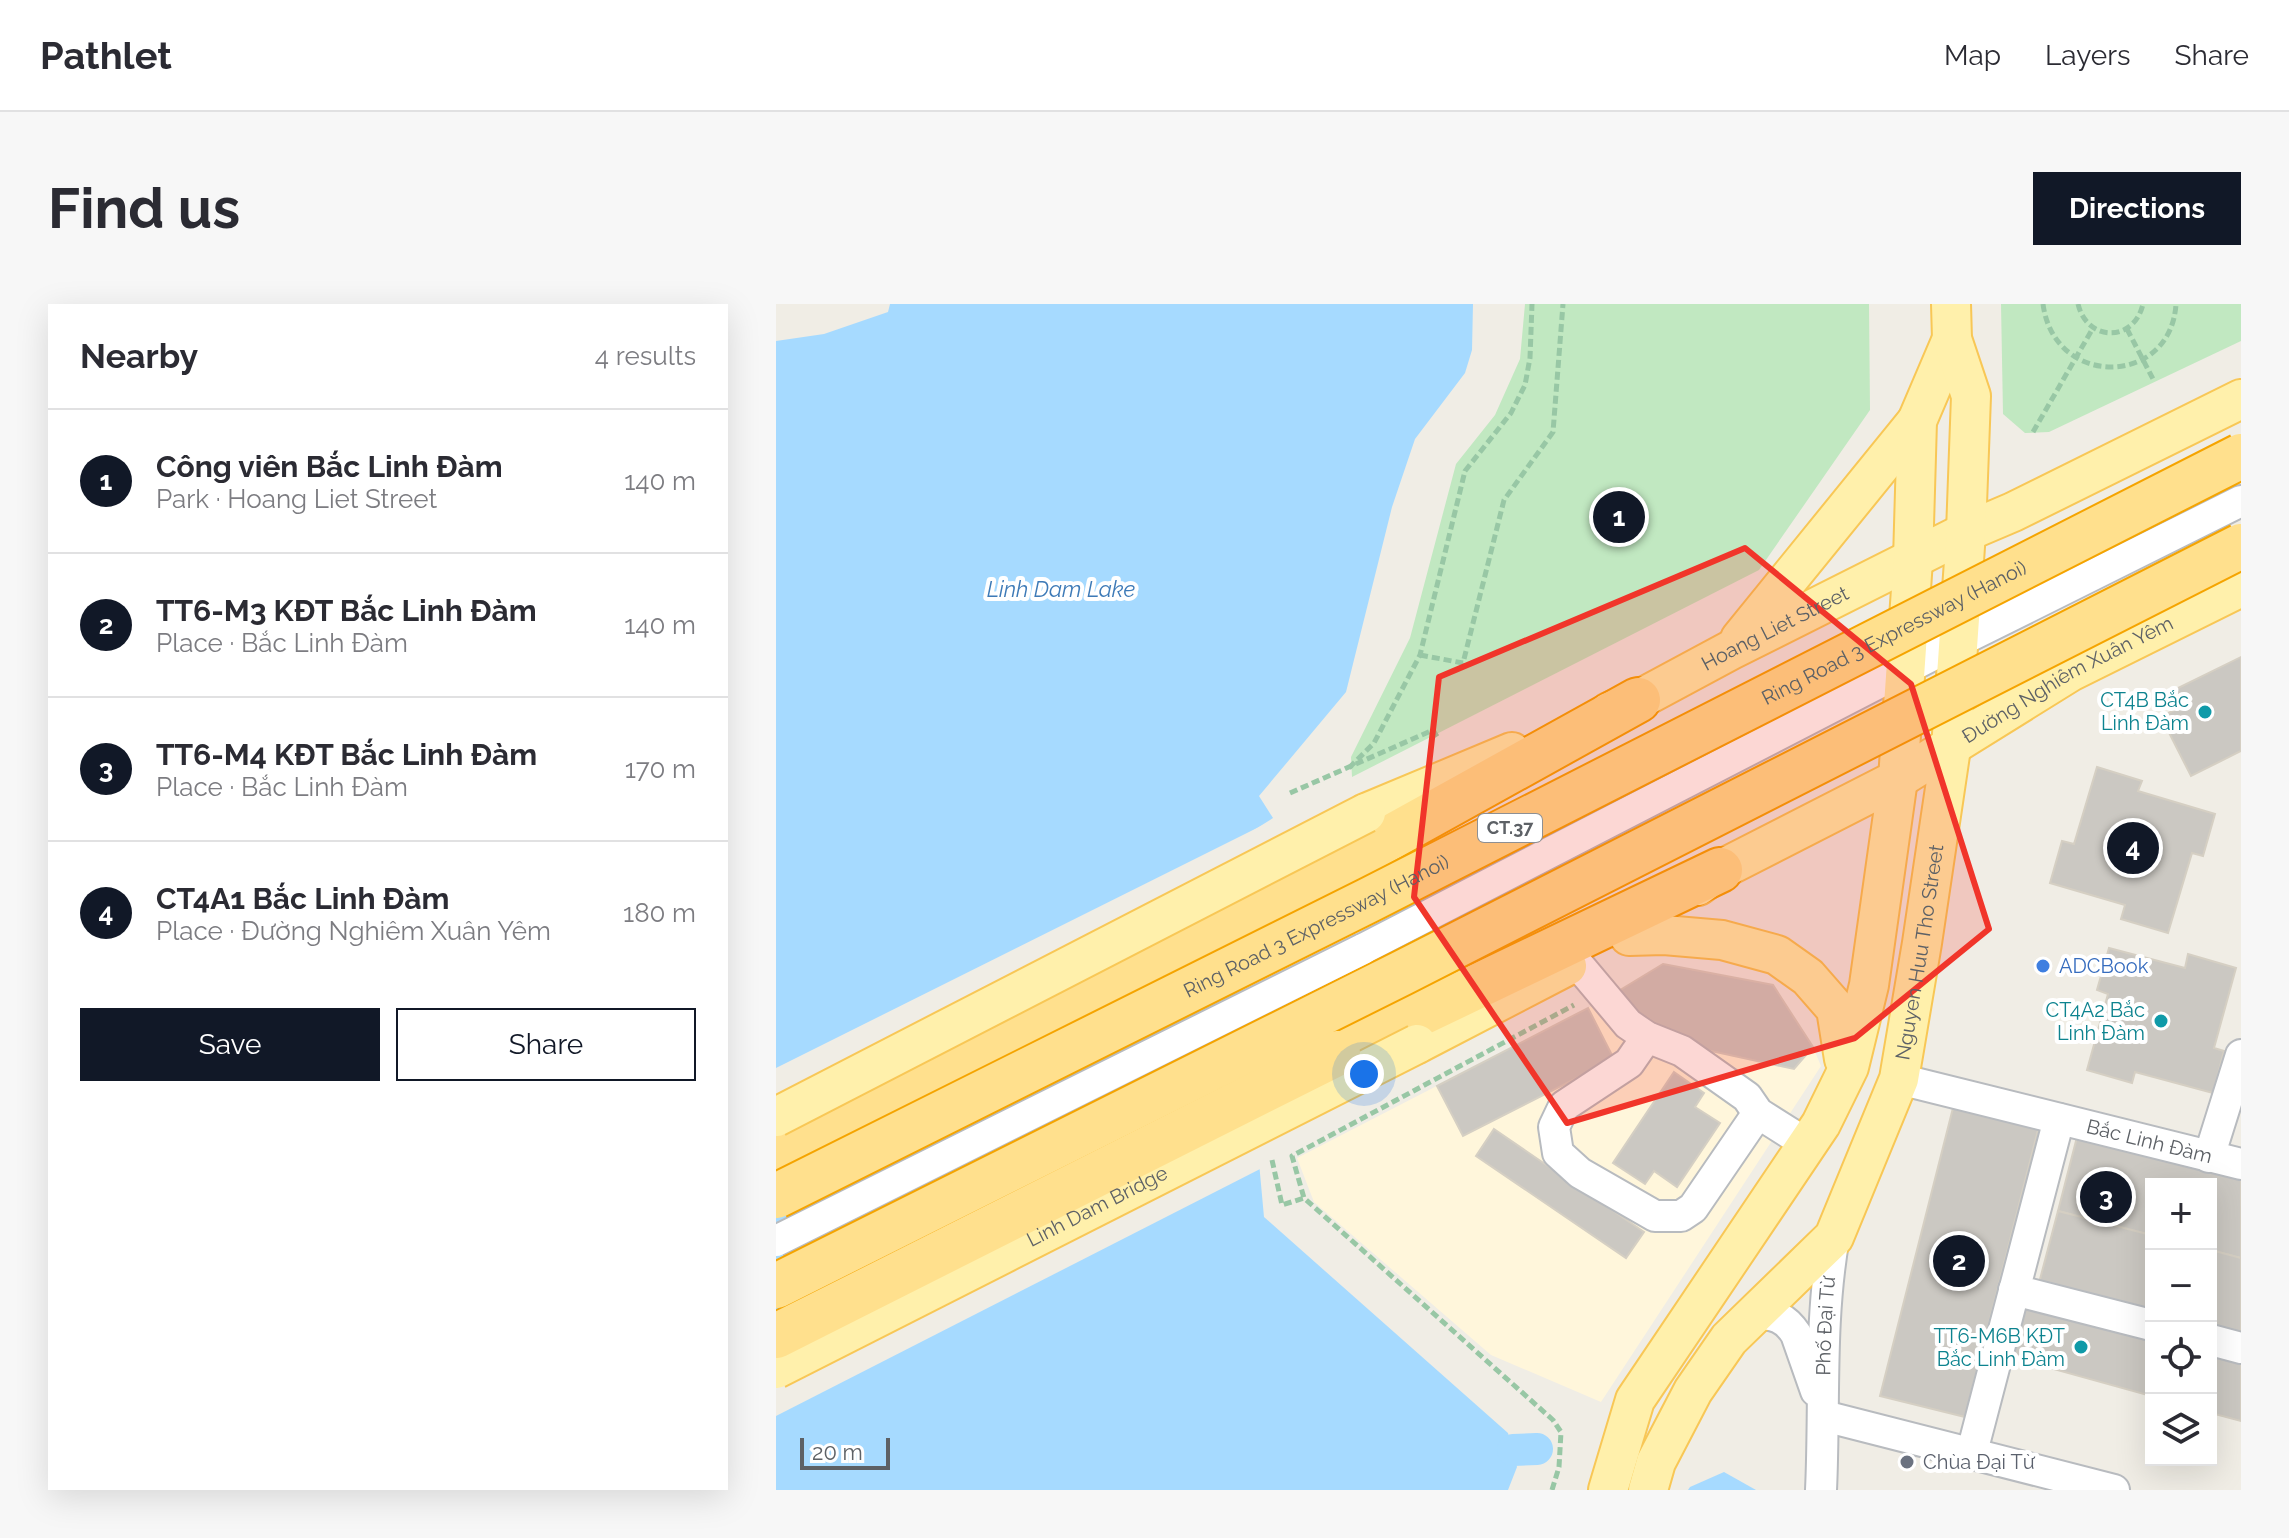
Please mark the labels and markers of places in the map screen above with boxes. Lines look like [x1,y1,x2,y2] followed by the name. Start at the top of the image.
[1593,487,1645,547] pin: 1
[2100,688,2189,735] place label: CT4B Bắc Linh Đàm
[2196,703,2214,721] marker: CT4B Bắc Linh Đàm
[2107,818,2159,878] pin: 4
[2059,954,2149,978] place label: ADCBook
[2034,957,2052,975] marker: ADCBook
[2046,998,2145,1045] place label: CT4A2 Bắc Linh Đàm
[2152,1012,2170,1030] marker: CT4A2 Bắc Linh Đàm
[2080,1167,2132,1227] pin: 3
[1933,1231,1985,1291] pin: 2
[1933,1324,2065,1371] place label: TT6-M6B KĐT Bắc Linh Đàm
[2072,1338,2090,1356] marker: TT6-M6B KĐT Bắc Linh Đàm
[1923,1450,2036,1474] place label: Chùa Đại Từ
[1898,1453,1916,1471] marker: Chùa Đại Từ

